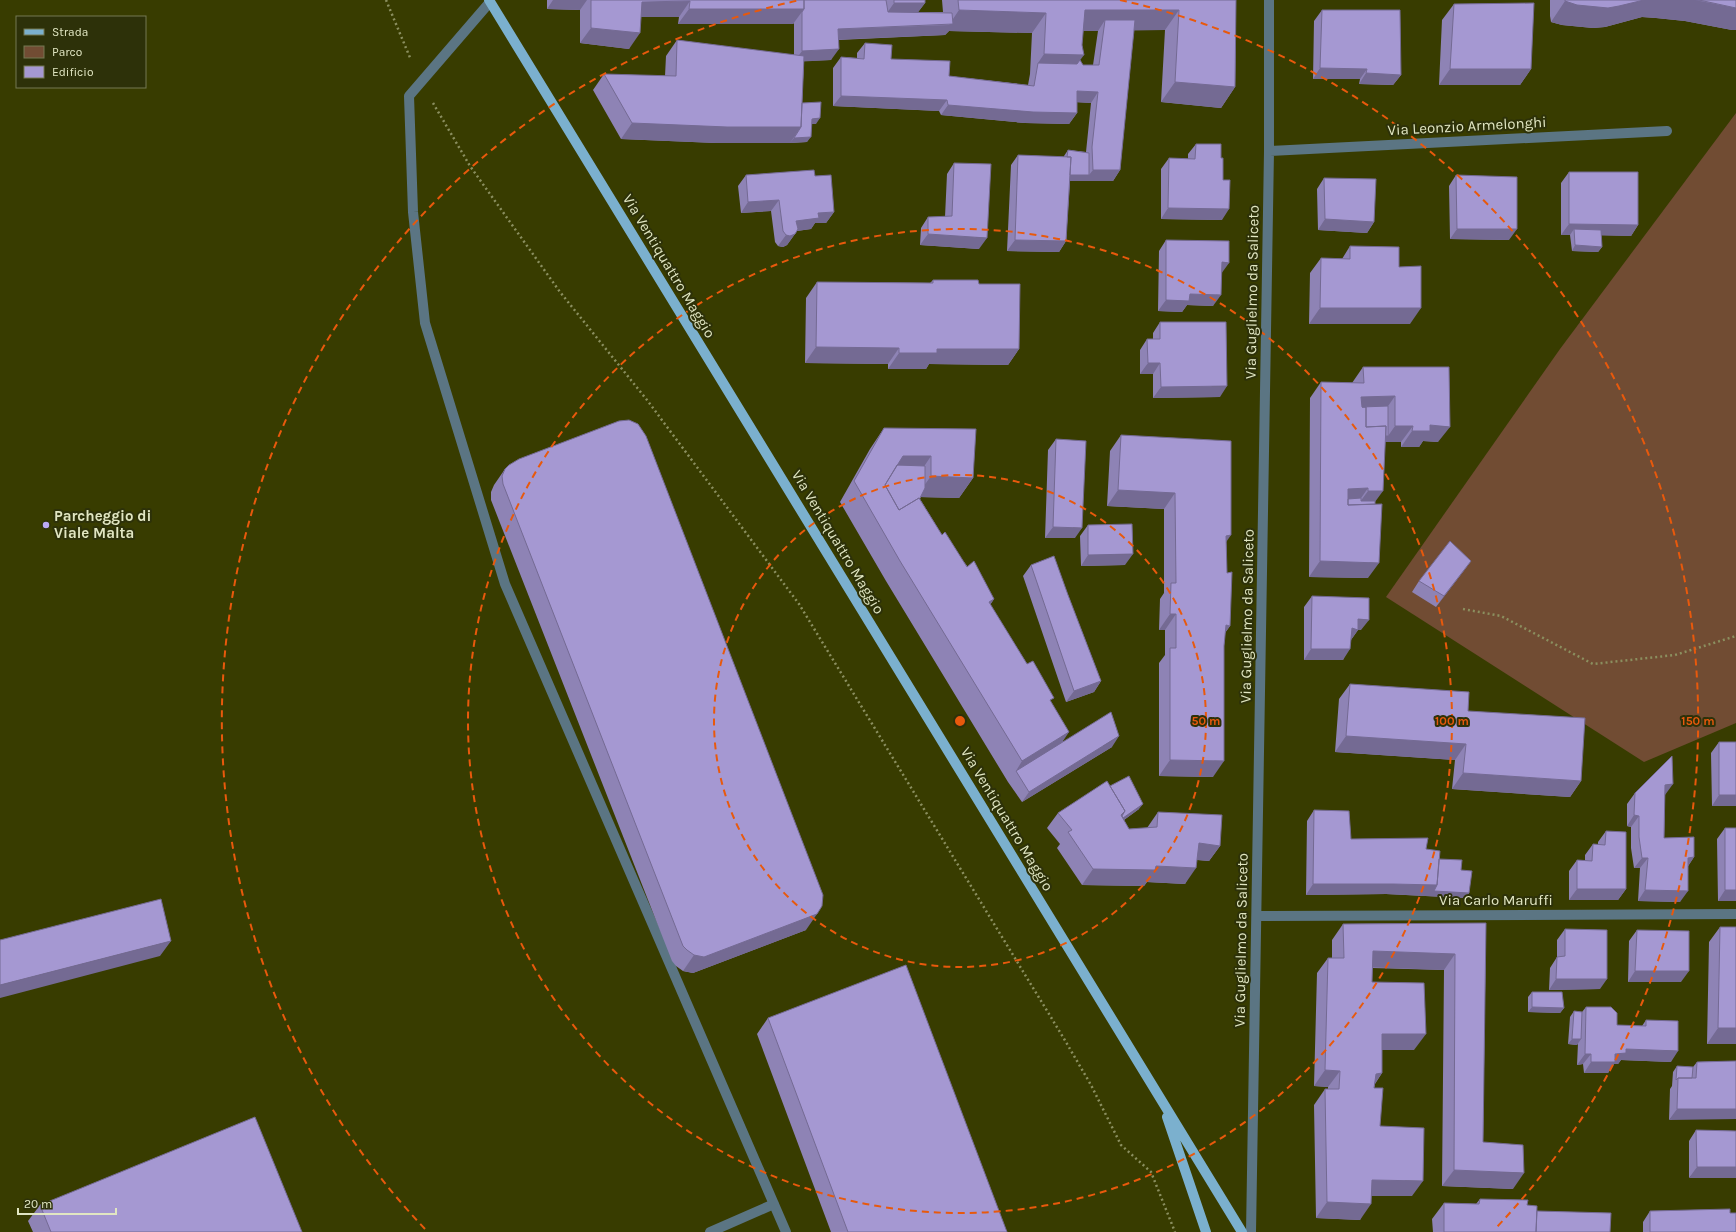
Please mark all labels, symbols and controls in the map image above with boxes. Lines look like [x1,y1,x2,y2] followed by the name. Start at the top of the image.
[16,16,146,88] legend
[52,25,88,39] text: Strada
[52,45,82,59] text: Parco
[52,65,93,79] text: Edificio
[1387,113,1547,139] street label: Via Leonzio Armelonghi
[619,191,719,341] street label: Via Ventiquattro Maggio
[1241,205,1263,379] street label: Via Guglielmo da Saliceto
[788,467,888,617] street label: Via Ventiquattro Maggio
[54,507,151,542] place label: Parcheggio di Viale Malta
[41,520,51,530] marker: Parcheggio di Viale Malta
[1236,529,1258,703] street label: Via Guglielmo da Saliceto
[953,714,967,728] centre of rings
[1192,714,1221,728] text: 50 m
[1435,714,1469,728] text: 100 m
[1681,714,1715,728] text: 150 m
[957,744,1057,894] street label: Via Ventiquattro Maggio
[1230,853,1252,1027] street label: Via Guglielmo da Saliceto
[1439,891,1553,909] street label: Via Carlo Maruffi
[18,1190,116,1216] scale bar
[24,1197,52,1211] text: 20 m

